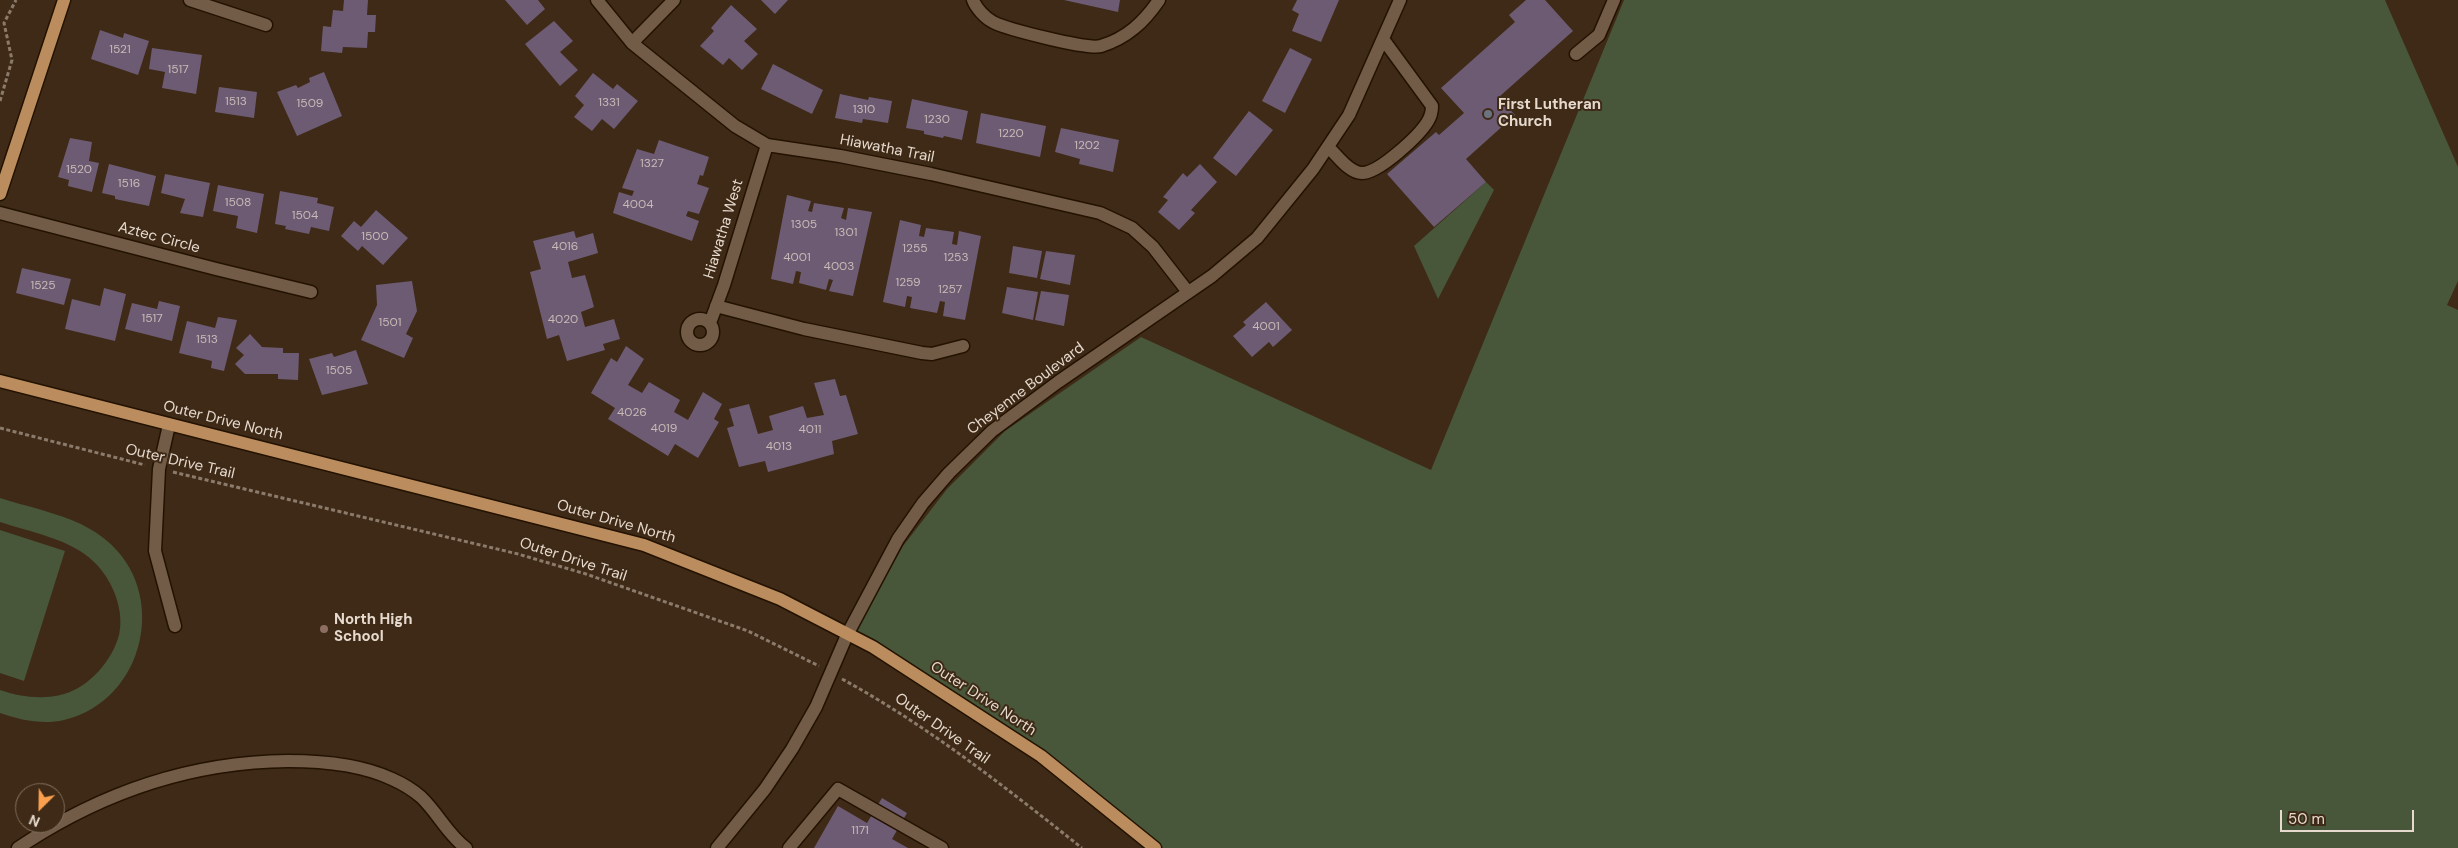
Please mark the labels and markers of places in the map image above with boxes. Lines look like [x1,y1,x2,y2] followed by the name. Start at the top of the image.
[1498,96,1601,131] place label: First Lutheran Church
[1482,108,1494,120] marker: First Lutheran Church
[334,611,413,646] place label: North High School
[318,623,330,635] marker: North High School

